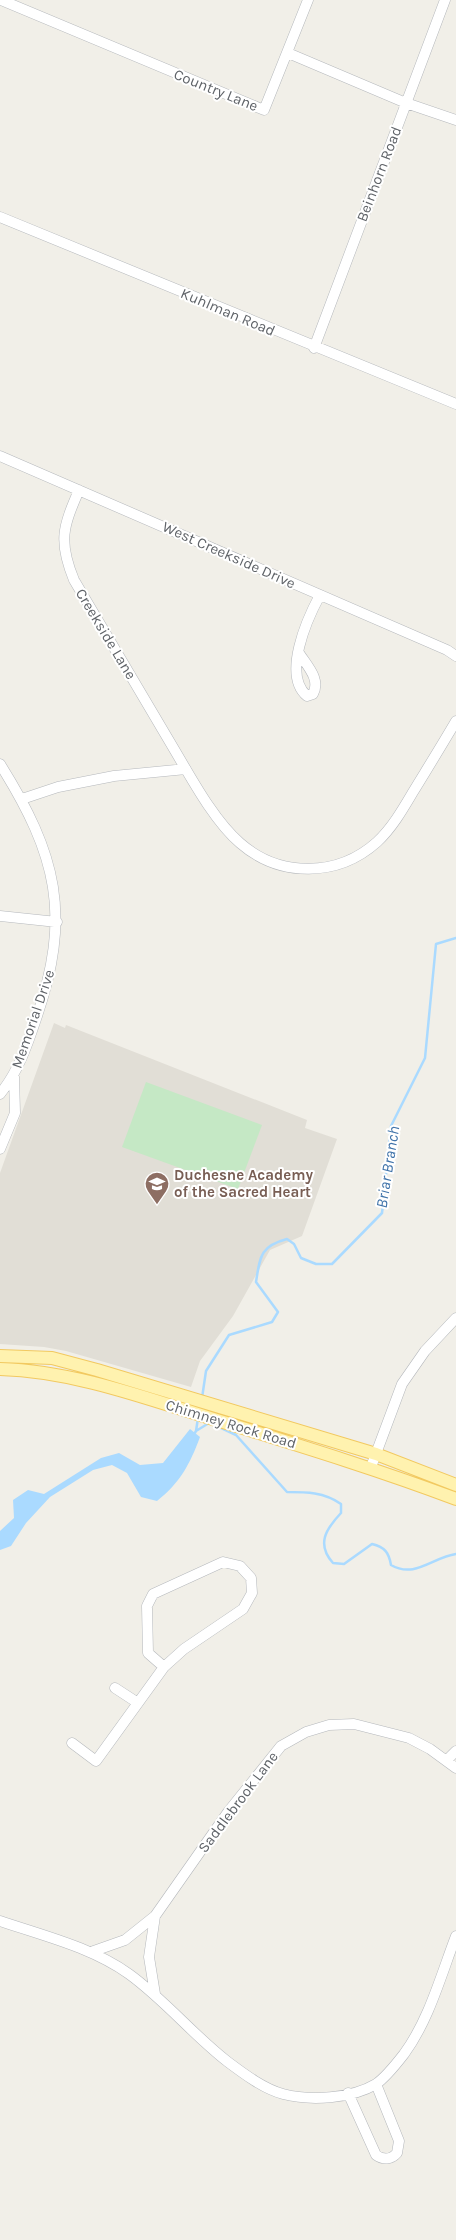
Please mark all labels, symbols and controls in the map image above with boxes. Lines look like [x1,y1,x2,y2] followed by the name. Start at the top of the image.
[171,65,261,115] street label: Country Lane
[353,124,405,224] street label: Beinhorn Road
[178,284,278,340] street label: Kuhlman Road
[160,518,298,592] street label: West Creekside Drive
[72,585,140,683] street label: Creekside Lane
[8,967,58,1071] street label: Memorial Drive
[372,1125,403,1210] water label: Briar Branch
[174,1166,313,1201] place label: Duchesne Academy of the Sacred Heart
[144,1171,170,1205] school or university icon: Duchesne Academy of the Sacred Heart
[163,1396,299,1452] street label: Chimney Rock Road
[194,1748,282,1856] street label: Saddlebrook Lane

